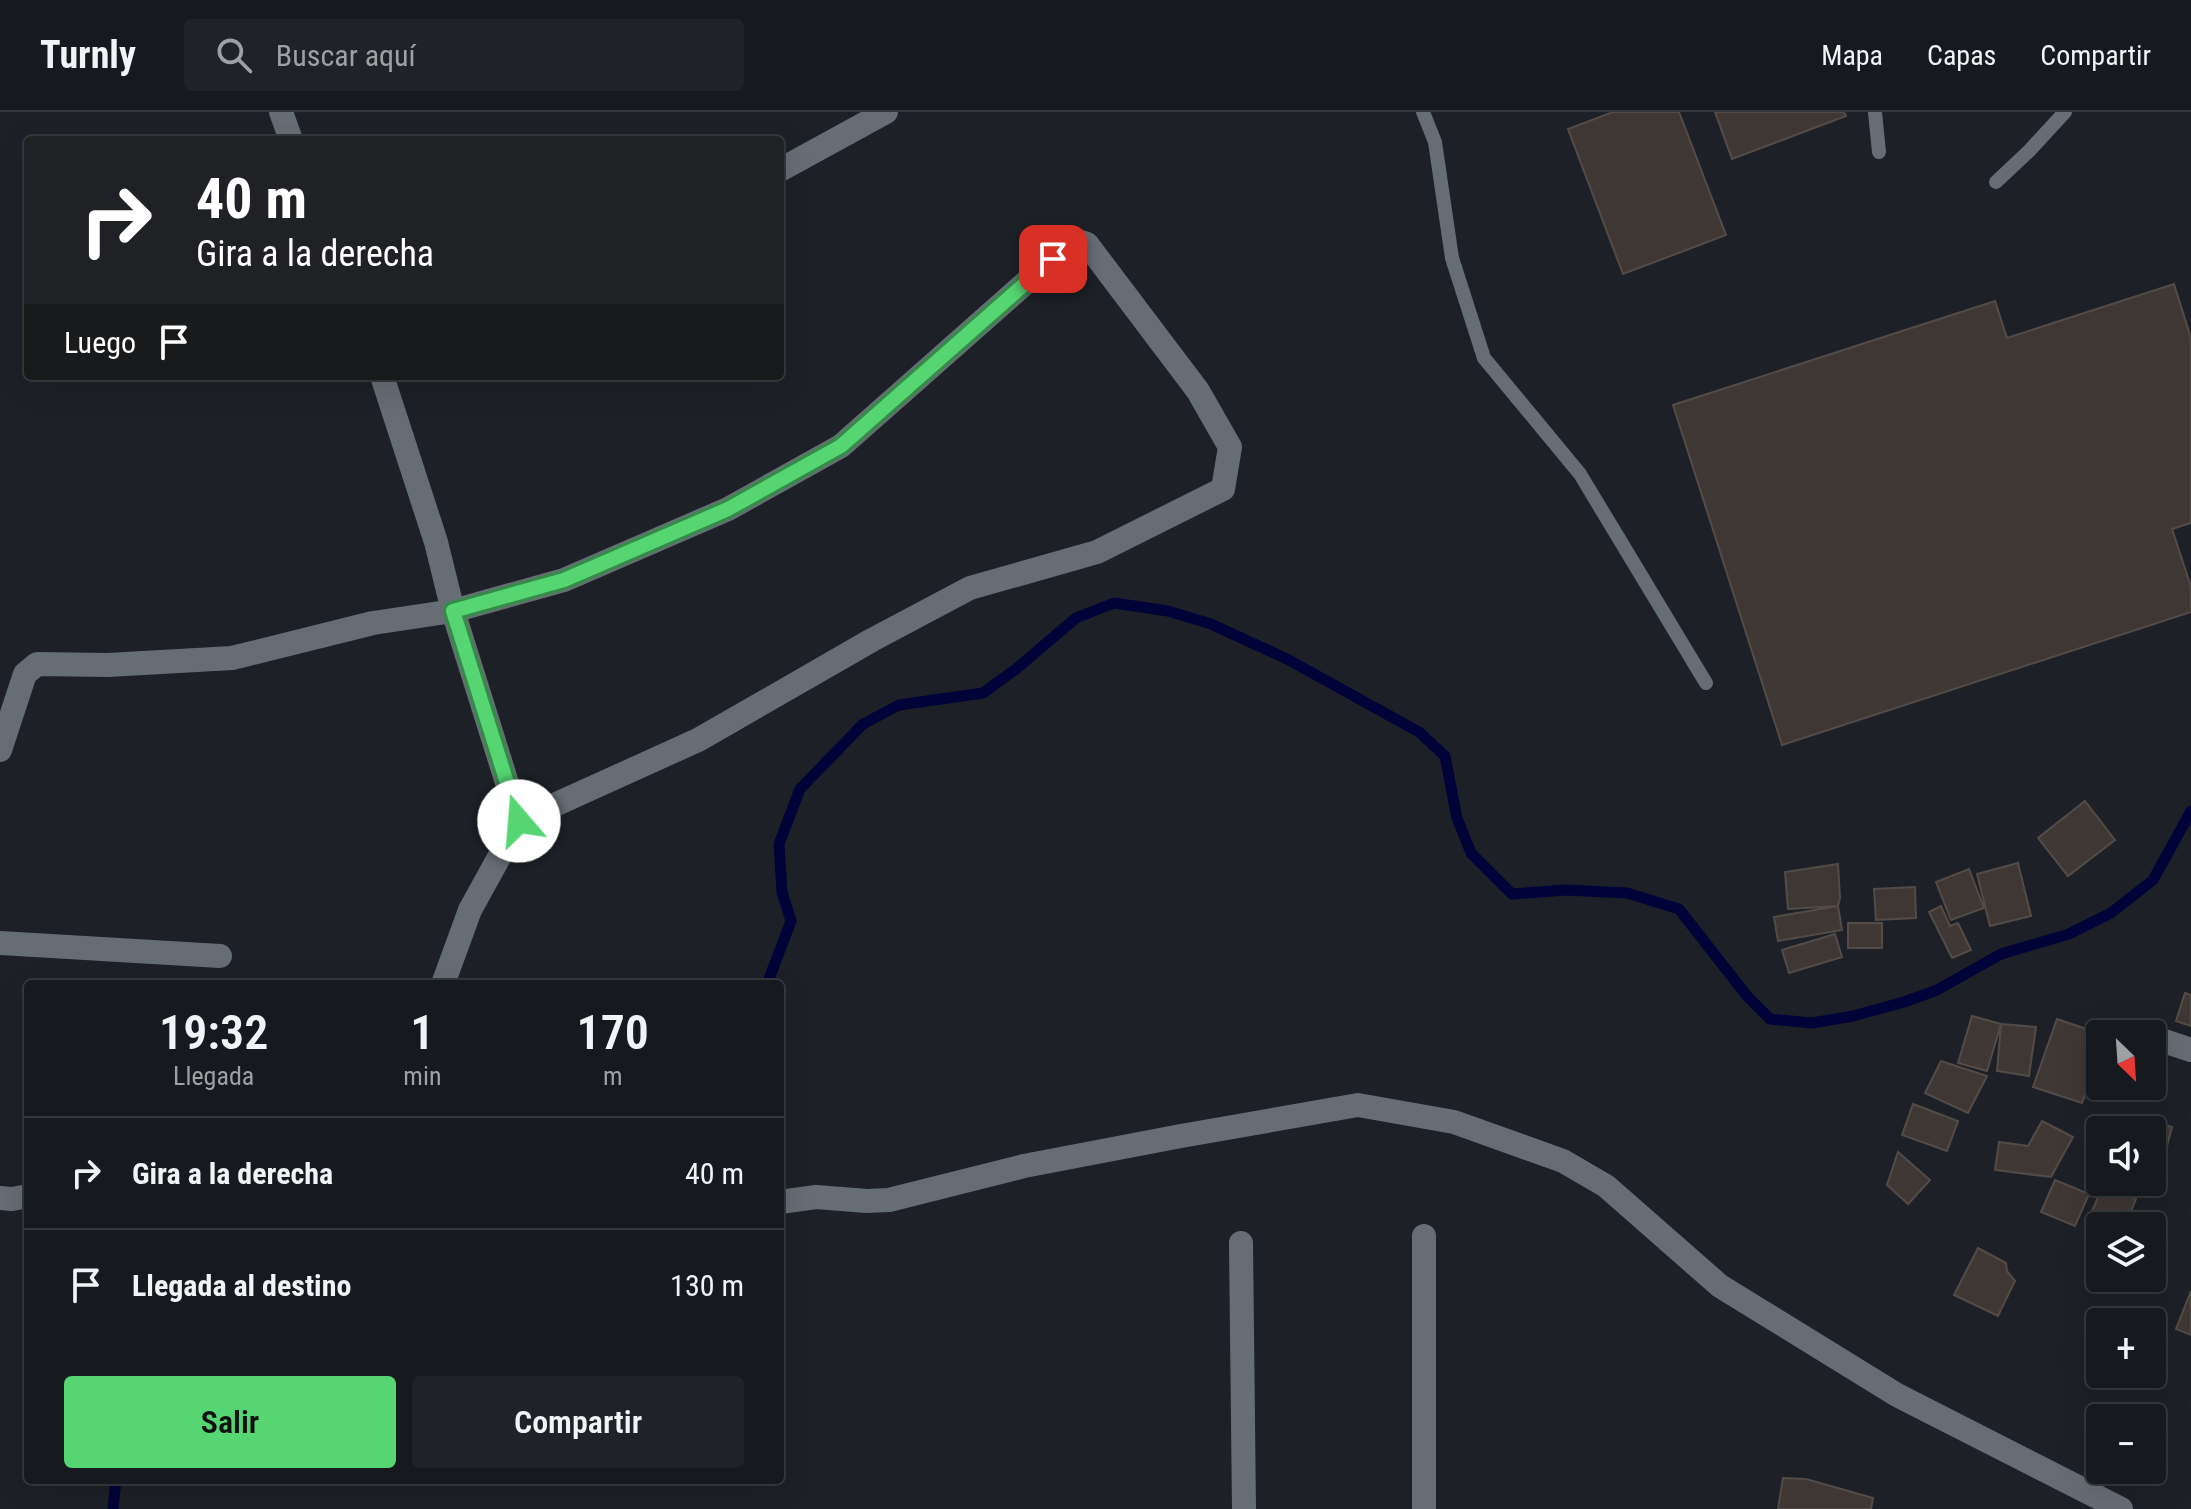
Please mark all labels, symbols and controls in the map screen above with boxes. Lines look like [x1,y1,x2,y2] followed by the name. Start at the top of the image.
[184,19,744,91] search box
[40,33,136,77] text: Turnly
[212,33,256,77] icon: search
[276,38,416,73] text: Buscar aquí
[1821,39,1883,72] text: Mapa
[1927,39,1996,72] text: Capas
[2040,39,2151,72] text: Compartir
[196,166,307,232] text: 40 m
[64,168,168,272] icon: right
[1019,225,1087,293] pin
[196,233,434,275] text: Gira a la derecha
[1031,237,1075,281] icon: arrive
[152,320,196,364] icon: arrive
[64,325,136,360] text: Luego
[477,779,561,863] position arrow
[159,1004,268,1061] text: 19:32
[410,1004,434,1061] text: 1
[577,1004,649,1061] text: 170
[2086,1020,2166,1100] north arrow
[2086,1020,2166,1484] map controls
[173,1061,254,1091] text: Llegada
[403,1061,441,1091] text: min
[603,1061,623,1091] text: m
[2086,1116,2166,1196] button: sound
[64,1151,108,1195] icon: right
[132,1156,333,1191] text: Gira a la derecha
[685,1156,744,1191] text: 40 m
[2086,1212,2166,1292] button: layers
[64,1263,108,1307] icon: arrive
[132,1268,351,1303] text: Llegada al destino
[670,1268,744,1303] text: 130 m
[2086,1308,2166,1388] button: +
[64,1376,396,1468] button: Salir
[412,1376,744,1468] button: Compartir
[2086,1404,2166,1484] button: −

